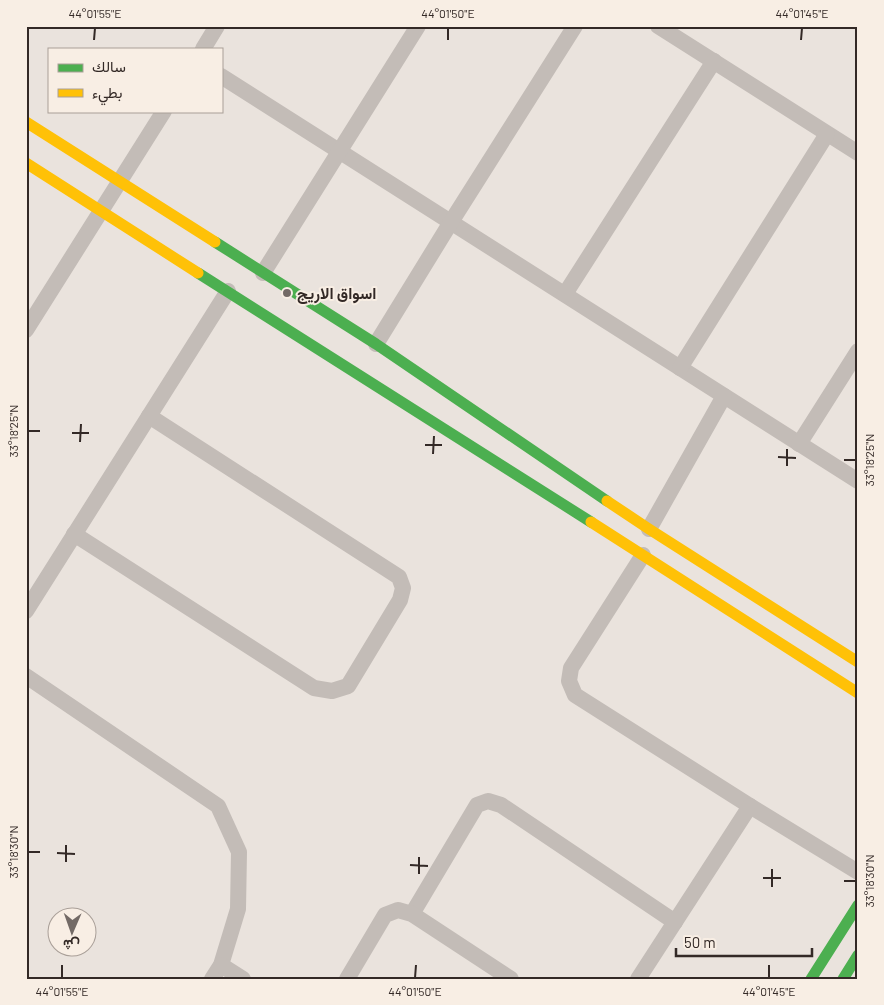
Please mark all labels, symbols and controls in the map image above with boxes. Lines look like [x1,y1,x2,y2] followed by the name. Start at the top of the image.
[69,6,121,20] text: 44°01'55"E
[421,6,475,20] text: 44°01'50"E
[775,6,829,20] text: 44°01'45"E
[48,48,222,112] legend
[92,57,126,75] text: سالك
[92,83,122,106] text: بطيء
[297,283,376,305] place label: اسواق الاريج
[281,287,293,299] marker: اسواق الاريج
[6,405,20,457] text: 33°18'25"N
[862,434,876,486] text: 33°18'25"N
[6,825,20,879] text: 33°18'30"N
[862,854,876,908] text: 33°18'30"N
[48,908,98,958] north arrow
[676,925,813,957] scale bar
[684,933,716,951] text: 50 m
[63,936,80,954] text: ش
[36,984,88,998] text: 44°01'55"E
[388,984,442,998] text: 44°01'50"E
[742,984,796,998] text: 44°01'45"E

